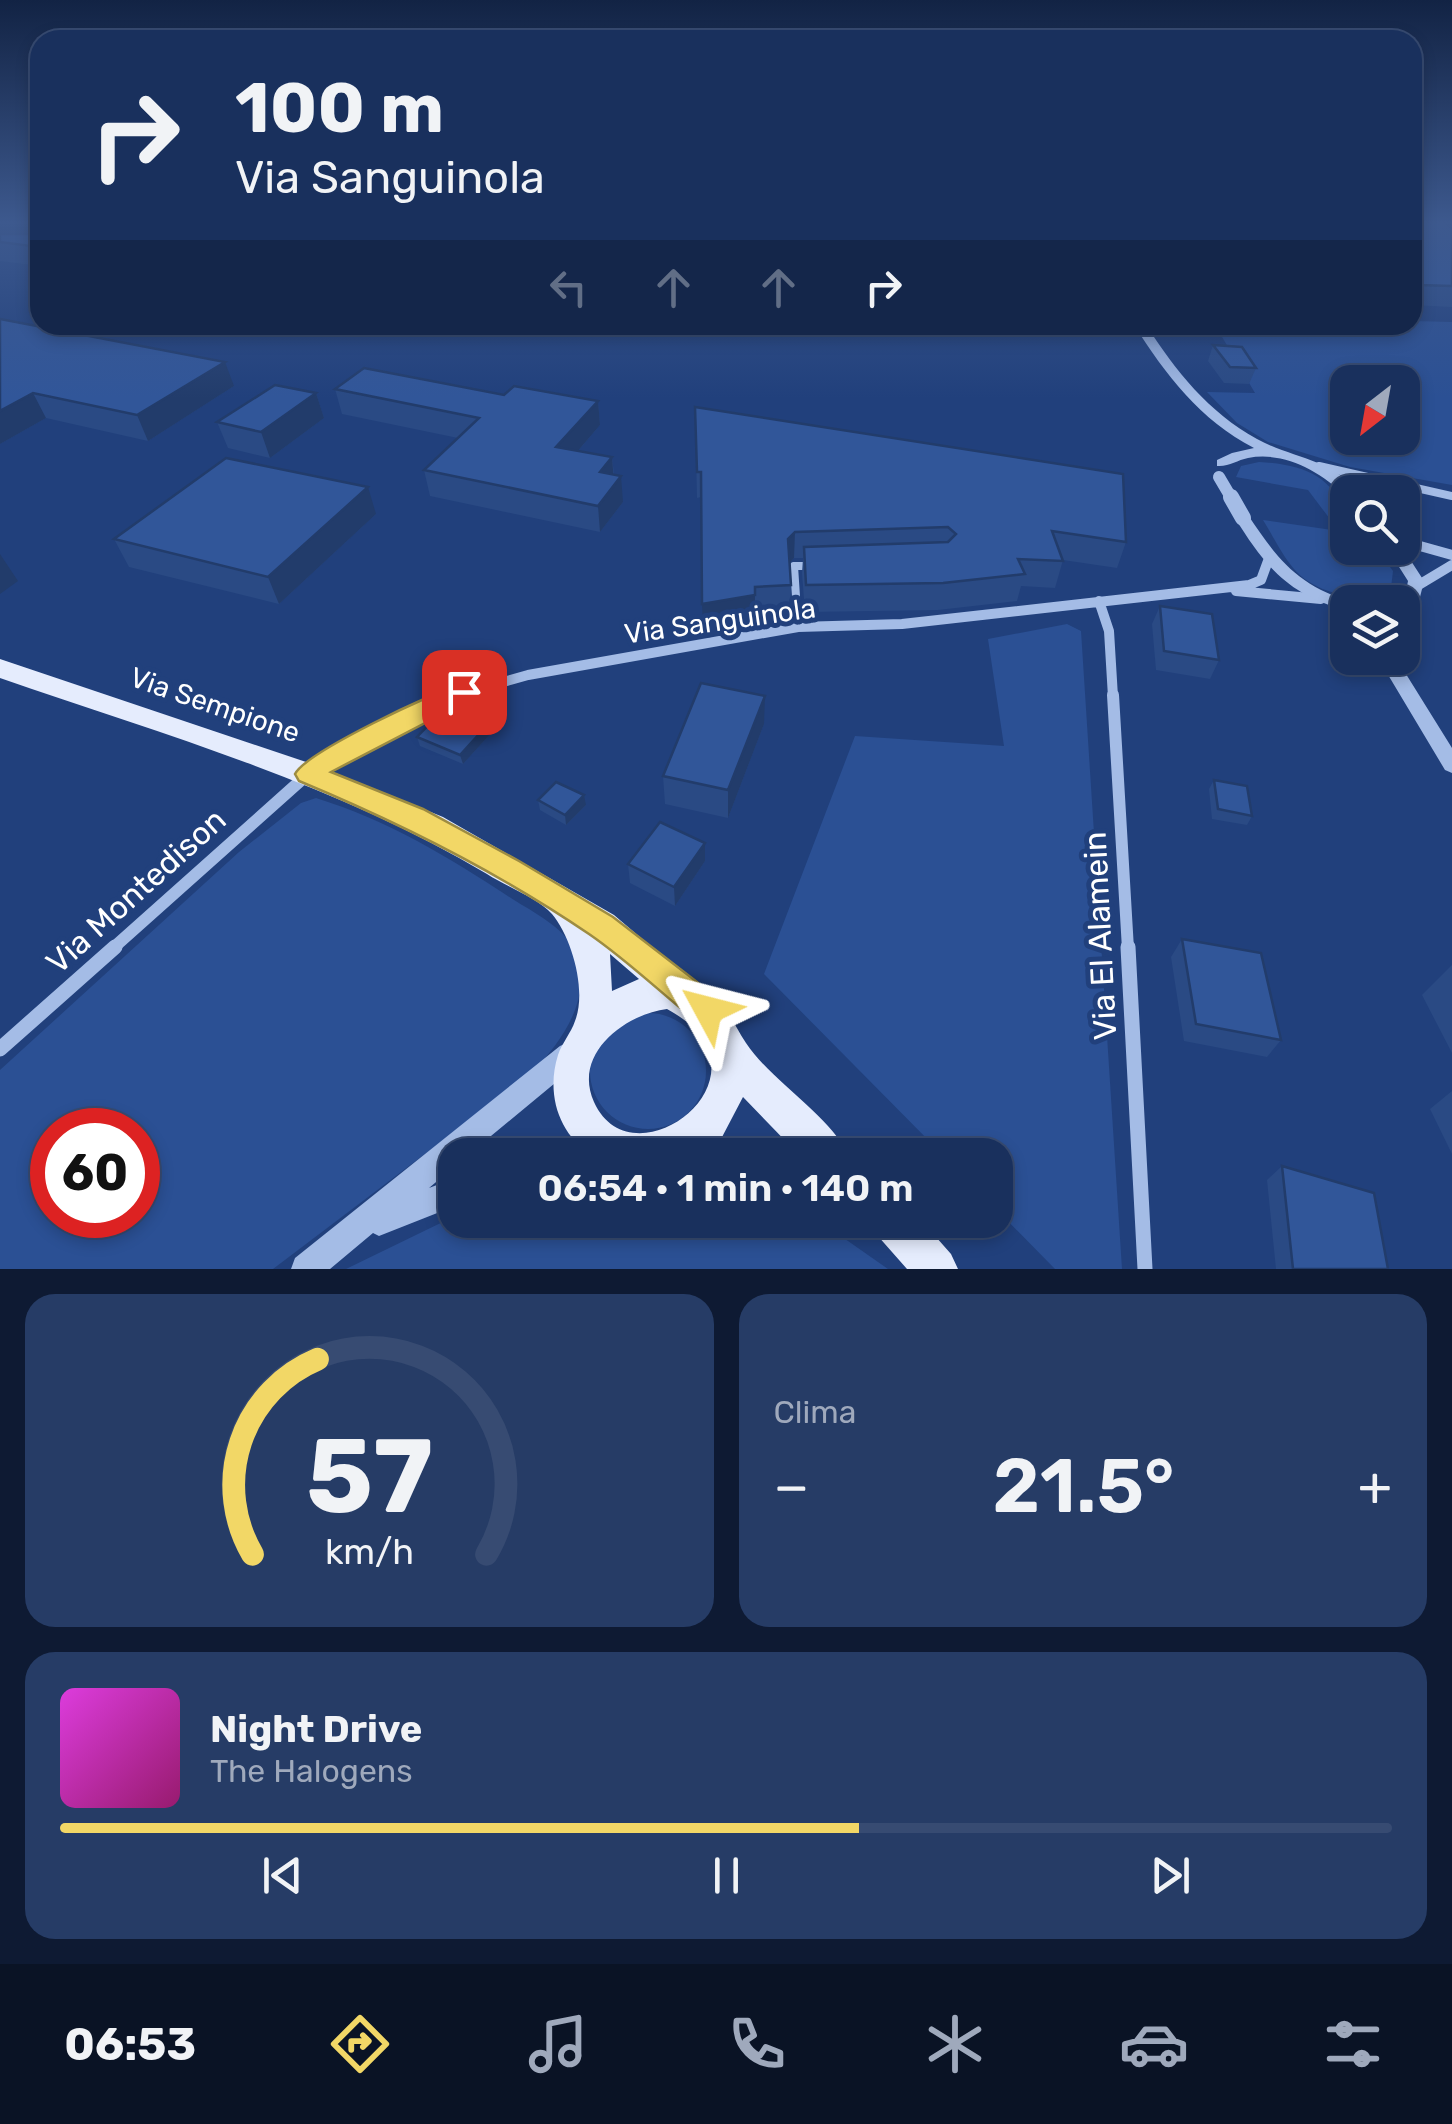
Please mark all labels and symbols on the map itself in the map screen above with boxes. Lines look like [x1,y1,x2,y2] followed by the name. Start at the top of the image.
[1330,365,1420,455] north arrow
[622,591,818,651] street label: Via Sanguinola
[422,650,507,735] pin
[126,661,304,749] street label: Via Sempione
[38,800,234,982] street label: Via Montedison
[1076,831,1124,1041] street label: Via El Alamein
[656,958,760,1062] position arrow
[30,1108,160,1238] speed limit sign: 60

